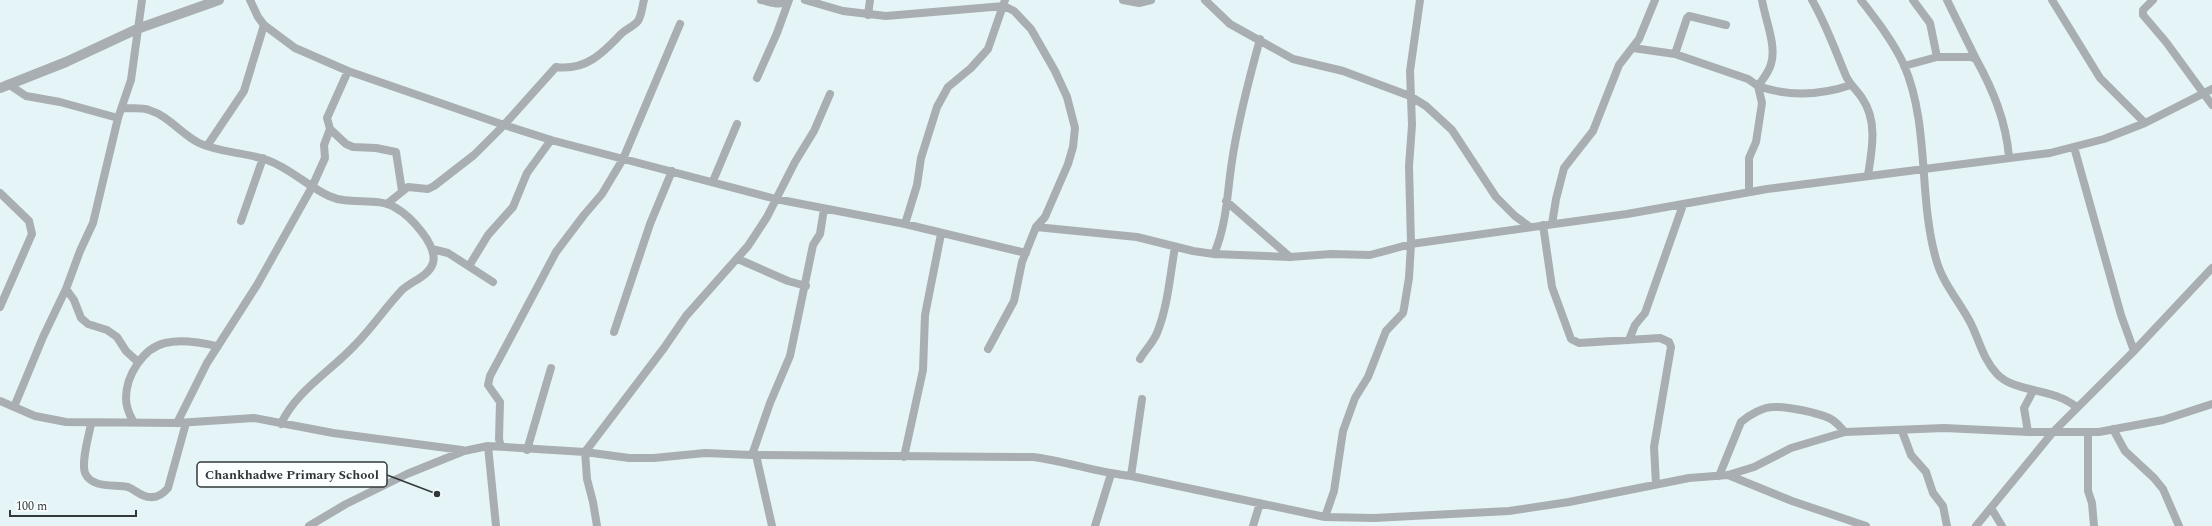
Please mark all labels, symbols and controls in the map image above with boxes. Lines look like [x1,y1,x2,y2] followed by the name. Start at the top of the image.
[197,462,387,487] callout: Chankhadwe Primary School
[205,465,379,485] text: Chankhadwe Primary School
[10,492,136,518] scale bar
[16,497,47,516] text: 100 m

